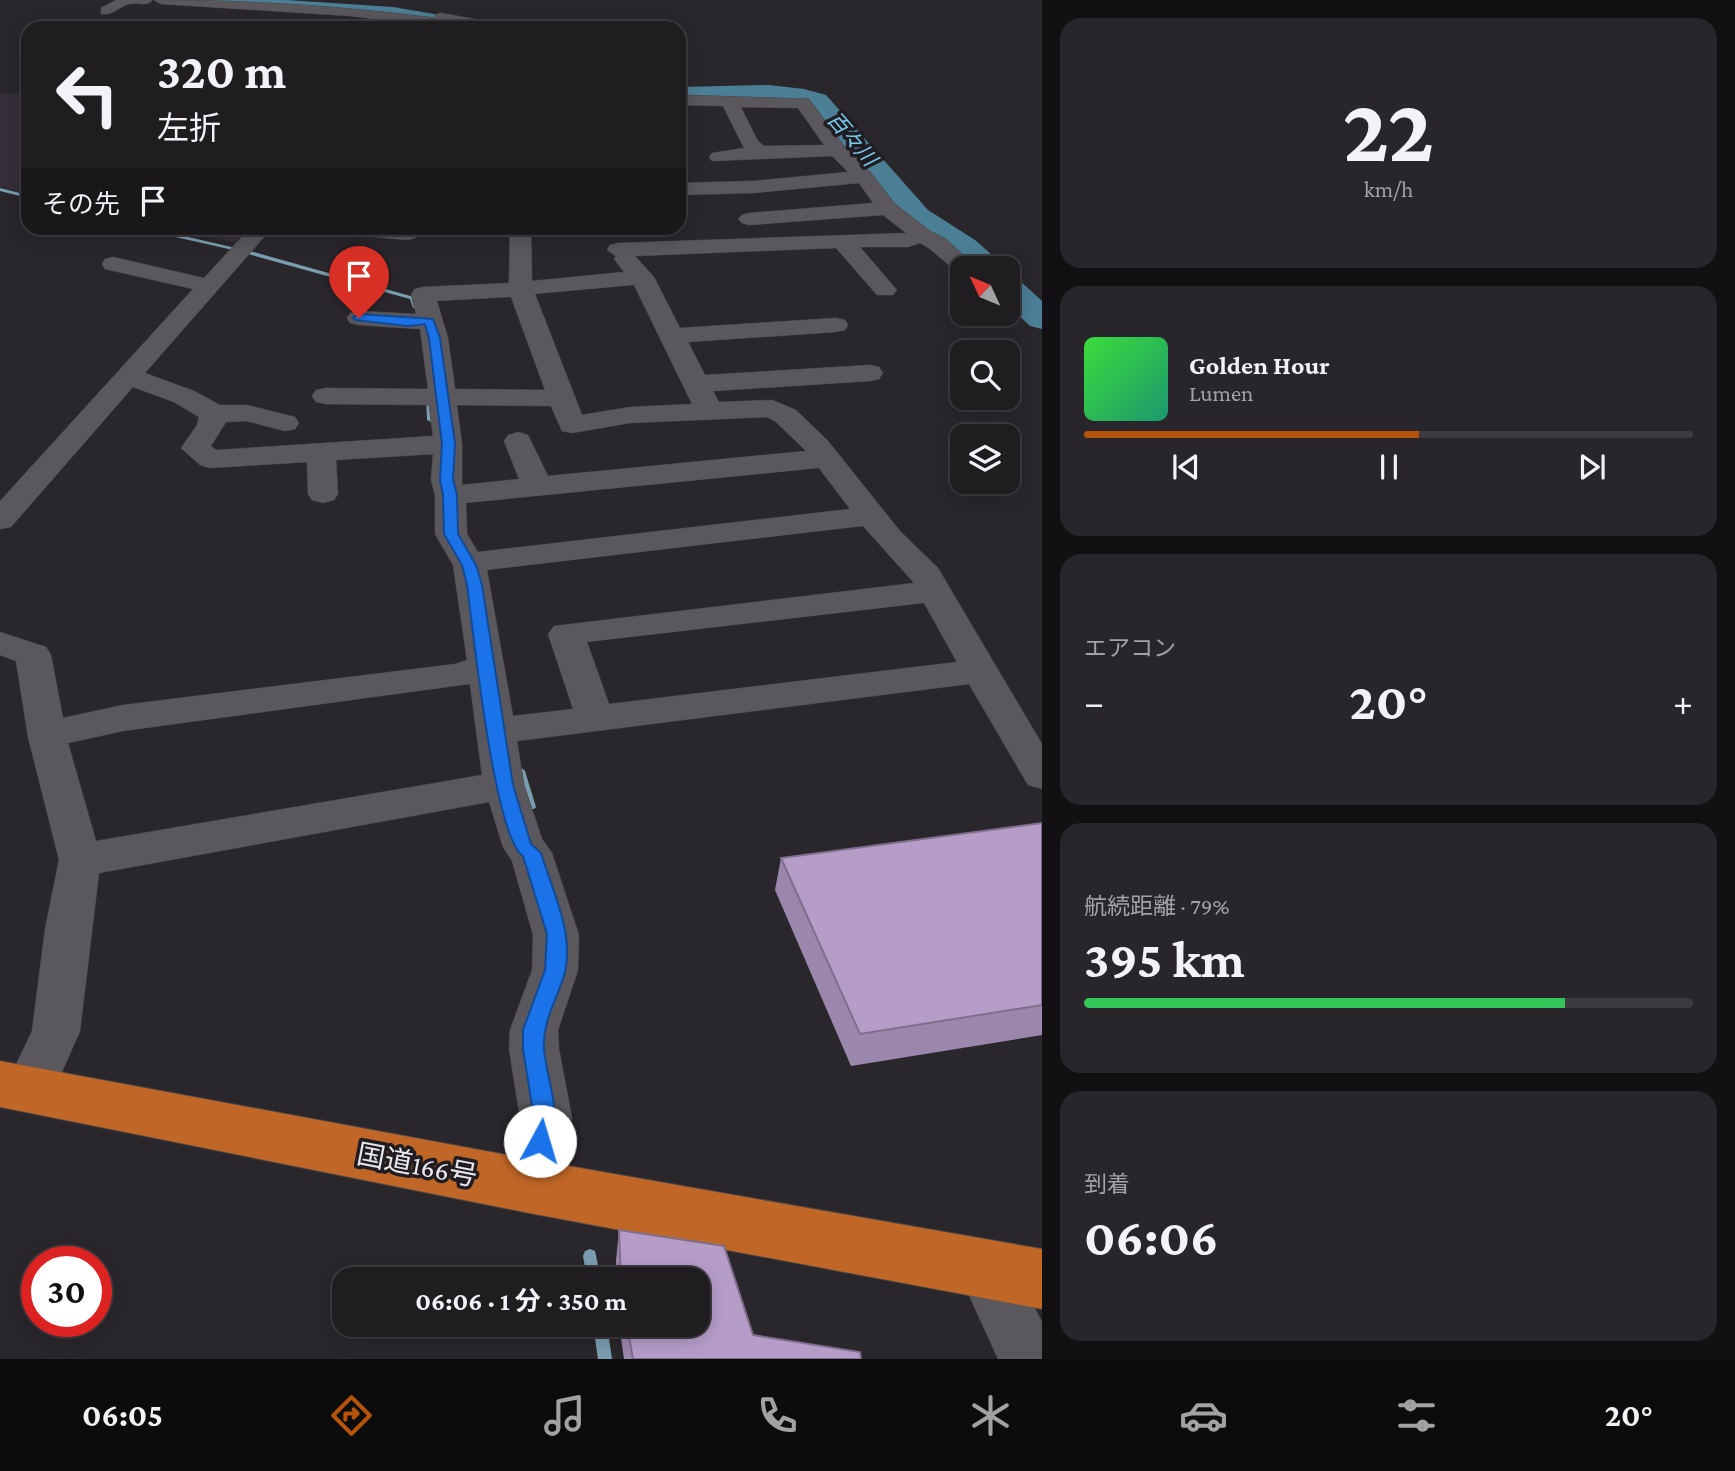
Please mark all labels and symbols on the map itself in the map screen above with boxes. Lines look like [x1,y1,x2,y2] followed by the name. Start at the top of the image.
[822,107,883,172] water label: 百々川
[329,246,389,318] pin
[950,256,1020,326] north arrow
[503,1104,577,1178] position arrow
[354,1138,480,1192] street label: 国道166号
[21,1246,112,1337] speed limit sign: 30

